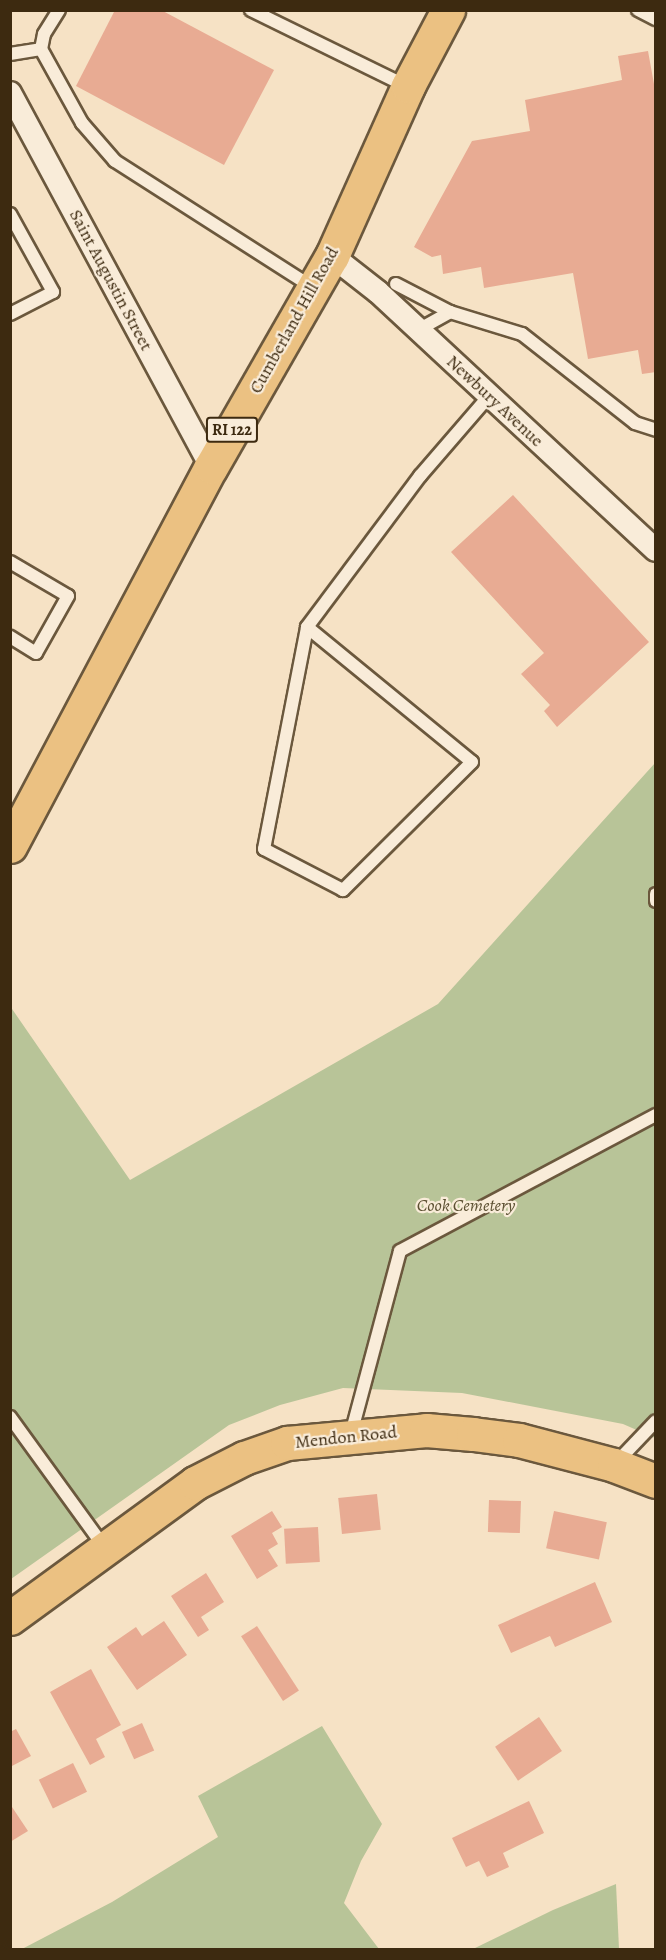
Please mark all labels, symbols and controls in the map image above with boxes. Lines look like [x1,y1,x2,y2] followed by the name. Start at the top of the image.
[65,206,157,354] street label: Saint Augustin Street
[245,243,343,397] street label: Cumberland Hill Road
[442,351,548,451] street label: Newbury Avenue
[205,417,259,443] road number: RI 122
[417,1194,515,1216] park label: Cook Cemetery
[294,1421,398,1453] street label: Mendon Road

